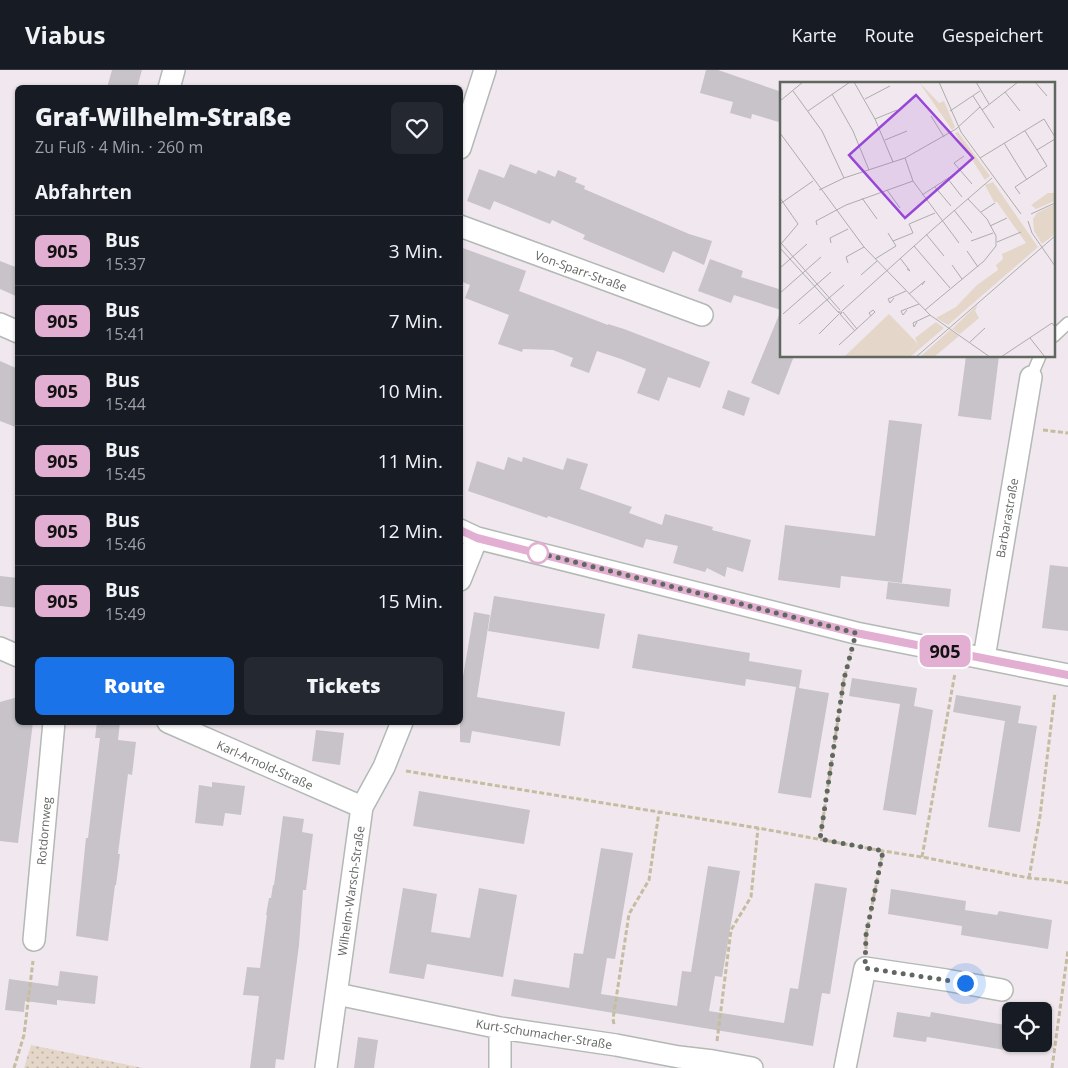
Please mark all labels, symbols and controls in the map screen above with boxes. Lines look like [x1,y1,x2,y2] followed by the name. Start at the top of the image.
[25,18,105,51] text: Viabus
[792,23,837,47] text: Karte
[865,23,914,47] text: Route
[942,23,1043,47] text: Gespeichert
[780,82,1056,358] inset map
[35,100,291,133] text: Graf-Wilhelm-Straße
[391,102,443,154] button: heart
[35,136,203,158] text: Zu Fuß · 4 Min. · 260 m
[35,179,132,205] text: Abfahrten
[105,227,140,253] text: Bus
[389,238,443,264] text: 3 Min.
[47,239,78,263] text: 905
[533,247,629,296] street label: Von-Sparr-Straße
[105,253,146,275] text: 15:37
[105,297,140,323] text: Bus
[389,308,443,334] text: 7 Min.
[47,309,78,333] text: 905
[105,323,146,345] text: 15:41
[105,367,140,393] text: Bus
[378,378,443,404] text: 10 Min.
[47,379,78,403] text: 905
[105,393,146,415] text: 15:44
[105,437,140,463] text: Bus
[378,448,443,474] text: 11 Min.
[47,449,78,473] text: 905
[105,463,146,485] text: 15:45
[992,477,1022,559] street label: Barbarastraße
[105,507,140,533] text: Bus
[378,518,443,544] text: 12 Min.
[47,519,78,543] text: 905
[105,533,146,555] text: 15:46
[527,542,549,564] unlabelled marker
[105,577,140,603] text: Bus
[378,588,443,614] text: 15 Min.
[47,589,78,613] text: 905
[105,603,146,625] text: 15:49
[916,635,974,667] line badge: 905
[930,639,960,663] text: 905
[35,657,234,715] button: Route
[244,657,443,715] button: Tickets
[214,736,316,794] street label: Karl-Arnold-Straße
[33,796,55,866] street label: Rotdornweg
[333,825,369,957] street label: Wilhelm-Warsch-Straße
[953,971,978,996] your location
[1002,1002,1052,1052] map controls
[1002,1002,1052,1052] button: locate
[475,1015,614,1053] street label: Kurt-Schumacher-Straße

